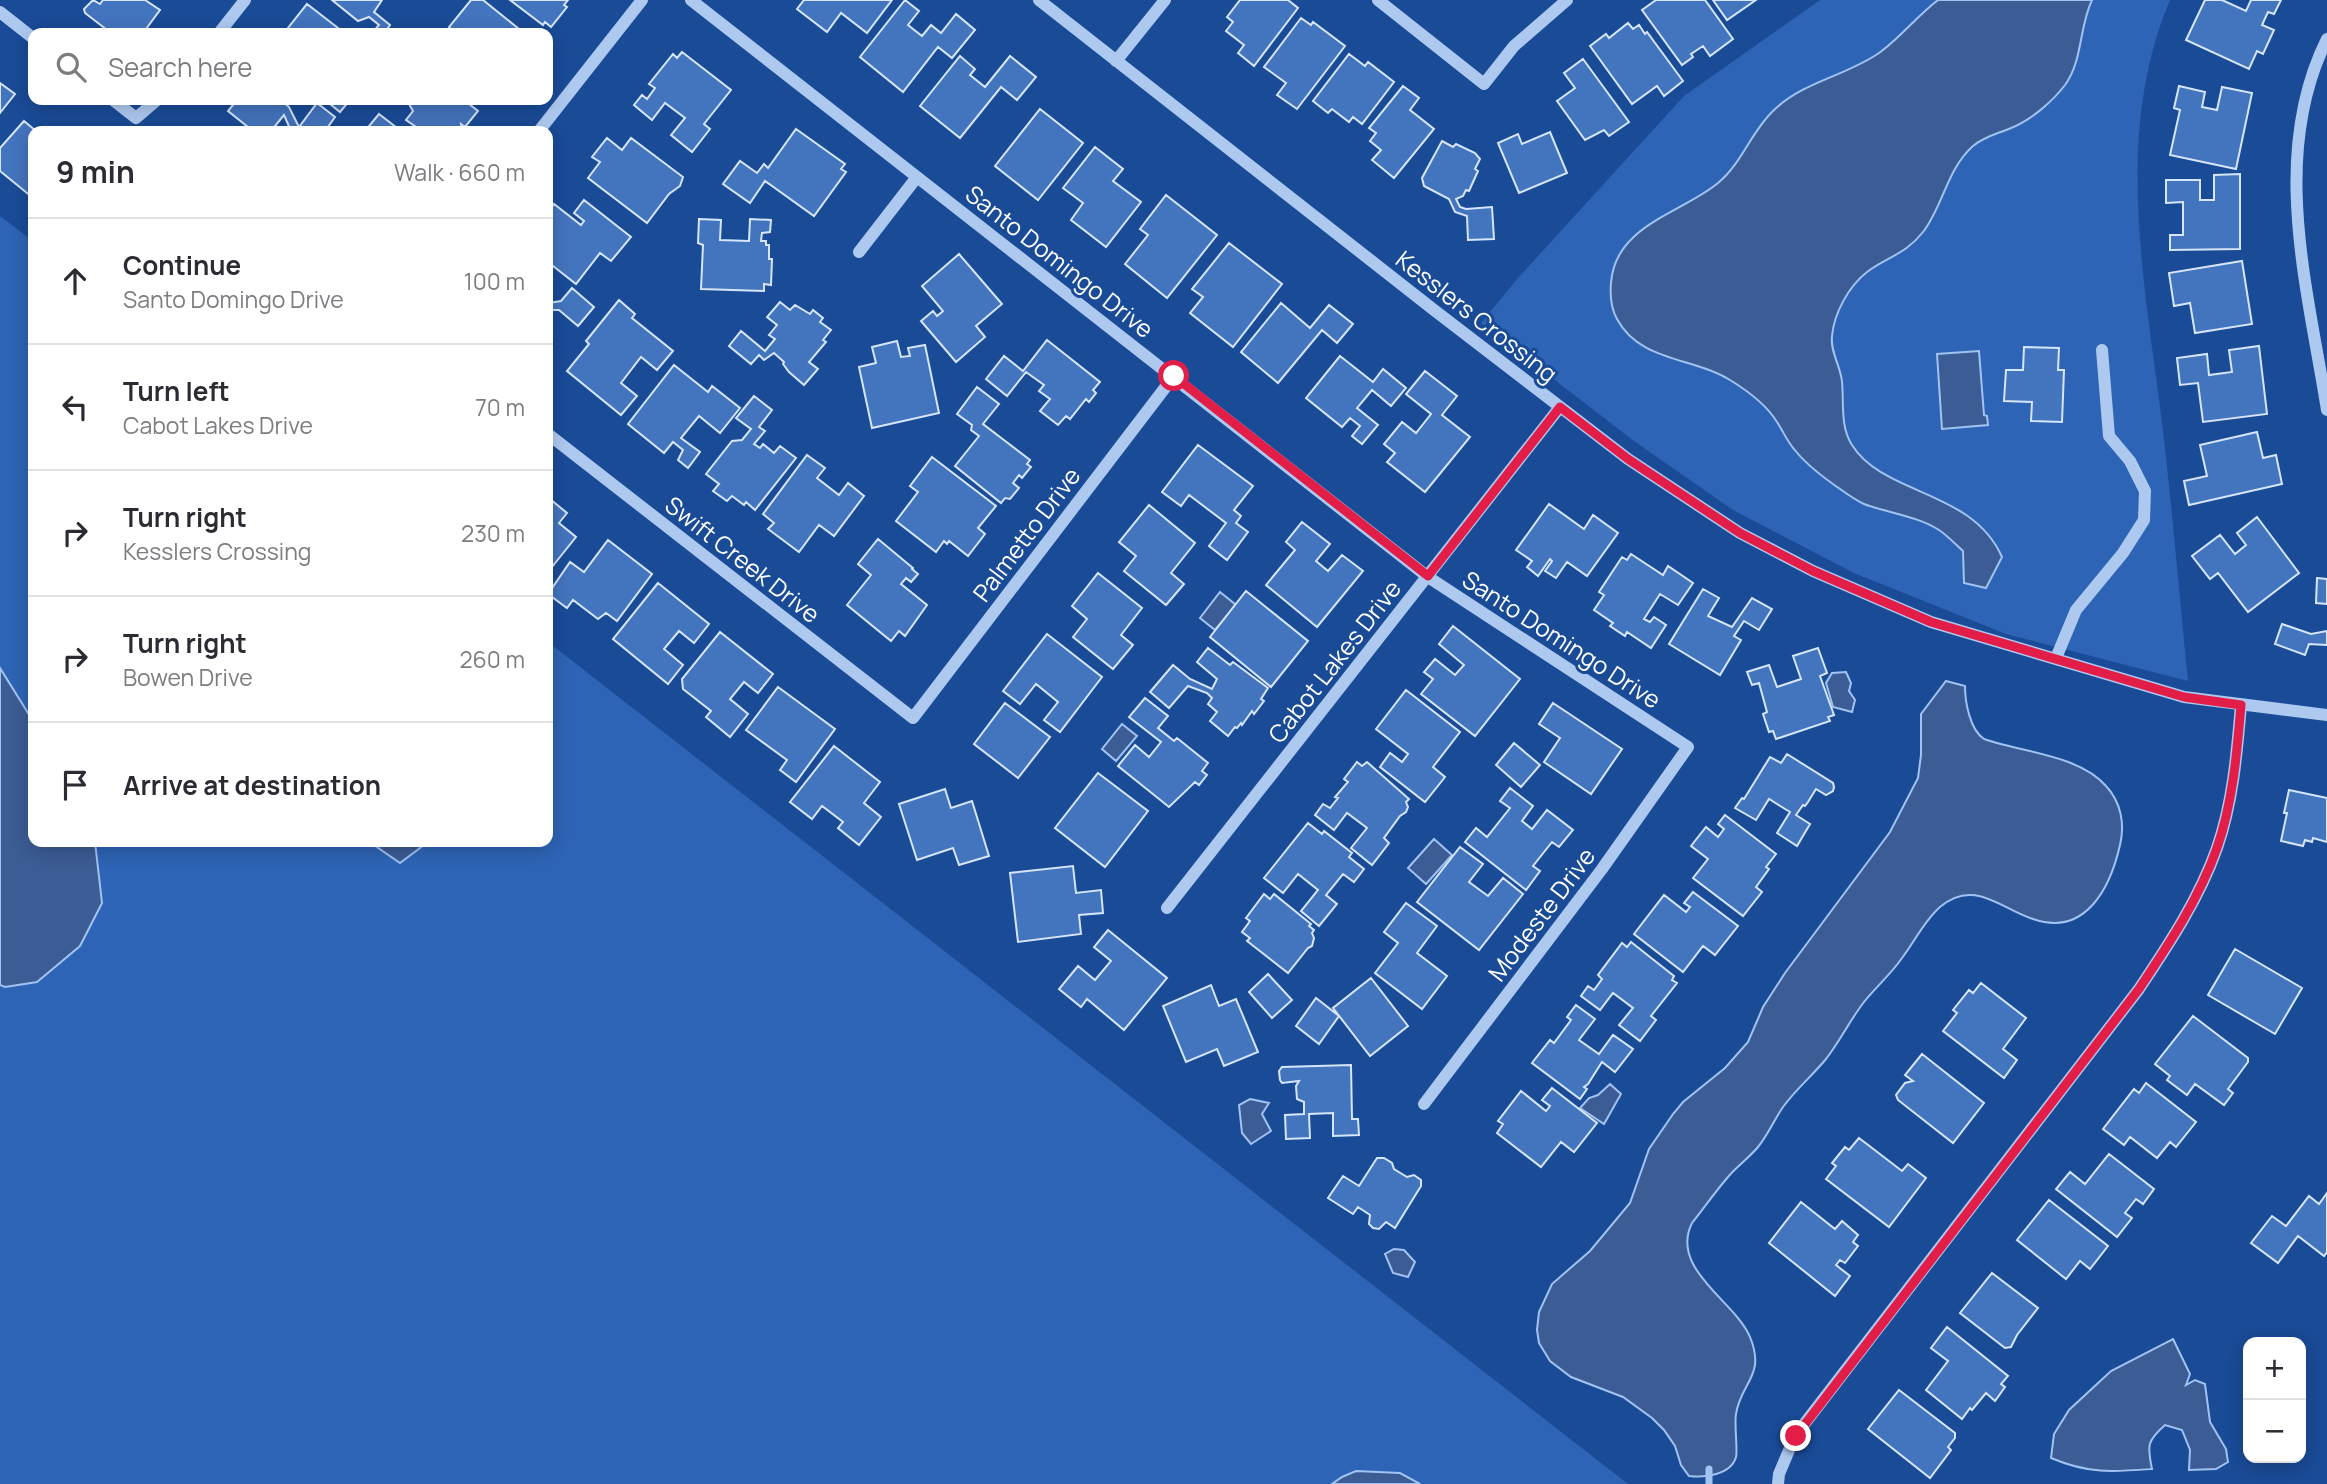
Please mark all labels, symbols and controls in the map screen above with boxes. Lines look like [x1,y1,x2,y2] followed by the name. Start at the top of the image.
[28,28,553,105] search box
[52,48,90,86] icon: search
[108,49,253,85] text: Search here
[56,151,135,192] text: 9 min
[394,156,525,188] text: Walk · 660 m
[959,177,1161,345] street label: Santo Domingo Drive
[1389,242,1565,390] street label: Kesslers Crossing
[123,247,241,283] text: Continue
[56,262,94,300] icon: ahead
[464,265,525,297] text: 100 m
[123,283,344,315] text: Santo Domingo Drive
[1158,360,1189,391] route start
[123,373,230,409] text: Turn left
[56,388,94,426] icon: left
[475,391,525,423] text: 70 m
[123,409,313,441] text: Cabot Lakes Drive
[965,460,1087,608] street label: Palmetto Drive
[659,488,827,630] street label: Swift Creek Drive
[123,499,247,535] text: Turn right
[56,514,94,552] icon: right
[461,517,525,549] text: 230 m
[123,535,311,567] text: Kesslers Crossing
[1456,562,1668,716] street label: Santo Domingo Drive
[1260,573,1408,749] street label: Cabot Lakes Drive
[123,625,247,661] text: Turn right
[56,640,94,678] icon: right
[459,643,525,675] text: 260 m
[123,661,253,693] text: Bowen Drive
[56,766,94,804] icon: arrive
[123,767,381,803] text: Arrive at destination
[1480,840,1602,988] street label: Modeste Drive
[2243,1337,2306,1463] map controls
[2243,1337,2306,1400] button: +
[2243,1400,2306,1463] button: −
[1780,1420,1811,1451] route end

